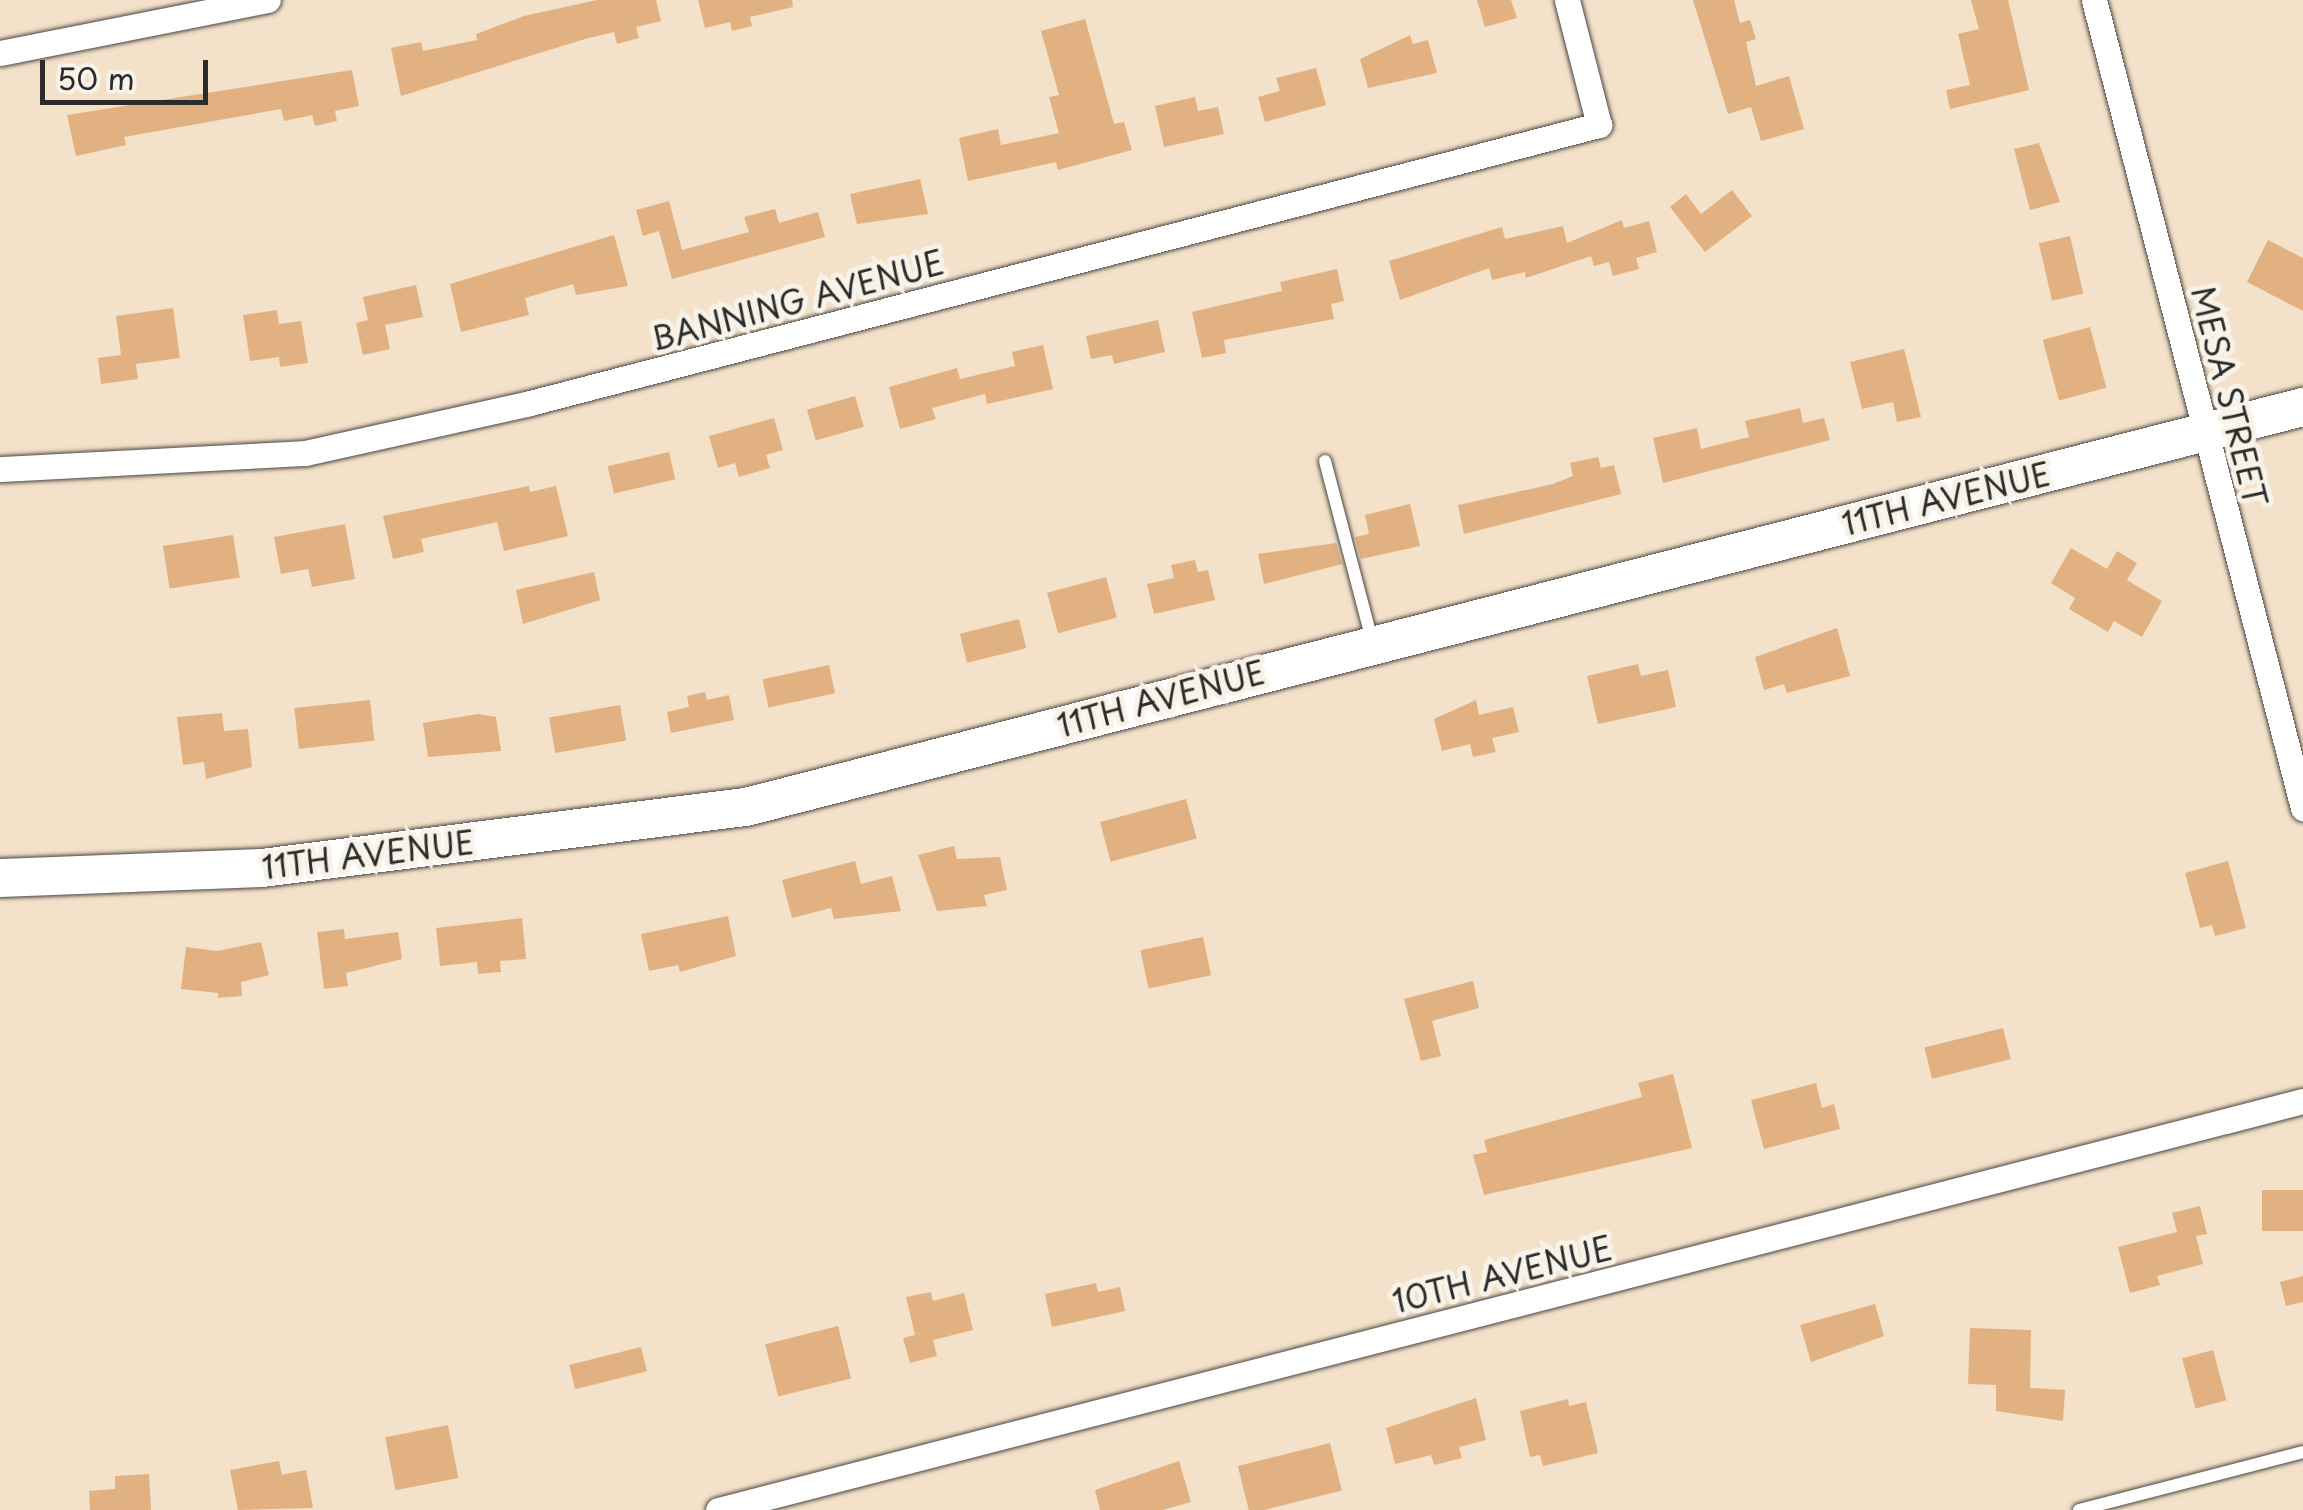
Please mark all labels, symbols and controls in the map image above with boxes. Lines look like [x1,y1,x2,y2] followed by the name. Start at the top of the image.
[45,40,212,102] scale bar
[57,55,135,100] text: 50 m
[644,242,950,358] street label: BANNING AVENUE
[2183,279,2277,513] street label: MESA STREET
[1836,453,2056,543] street label: 11TH AVENUE
[1051,651,1271,745] street label: 11TH AVENUE
[258,822,478,886] street label: 11TH AVENUE
[1388,1228,1616,1320] street label: 10TH AVENUE

